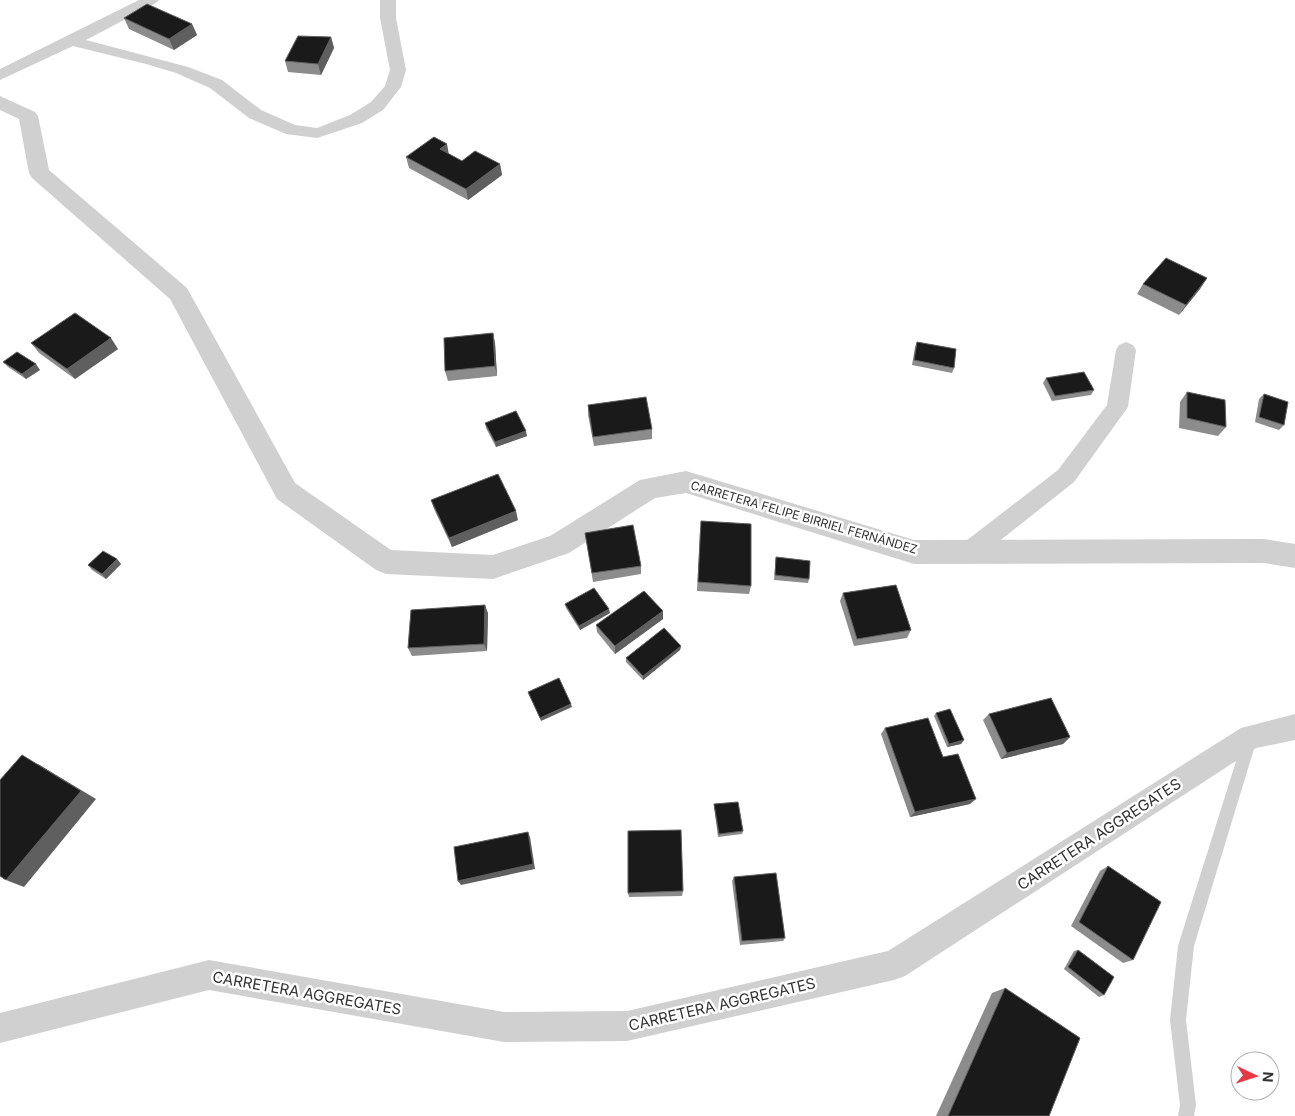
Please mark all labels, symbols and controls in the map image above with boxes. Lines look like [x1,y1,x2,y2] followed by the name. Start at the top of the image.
[689,477,919,557] street label: CARRETERA FELIPE BIRRIEL FERNÁNDEZ
[1014,774,1184,894] street label: CARRETERA AGGREGATES
[211,967,403,1019] street label: CARRETERA AGGREGATES
[627,973,817,1035] street label: CARRETERA AGGREGATES
[1230,1051,1280,1101] north arrow
[1260,1071,1277,1083] text: N

